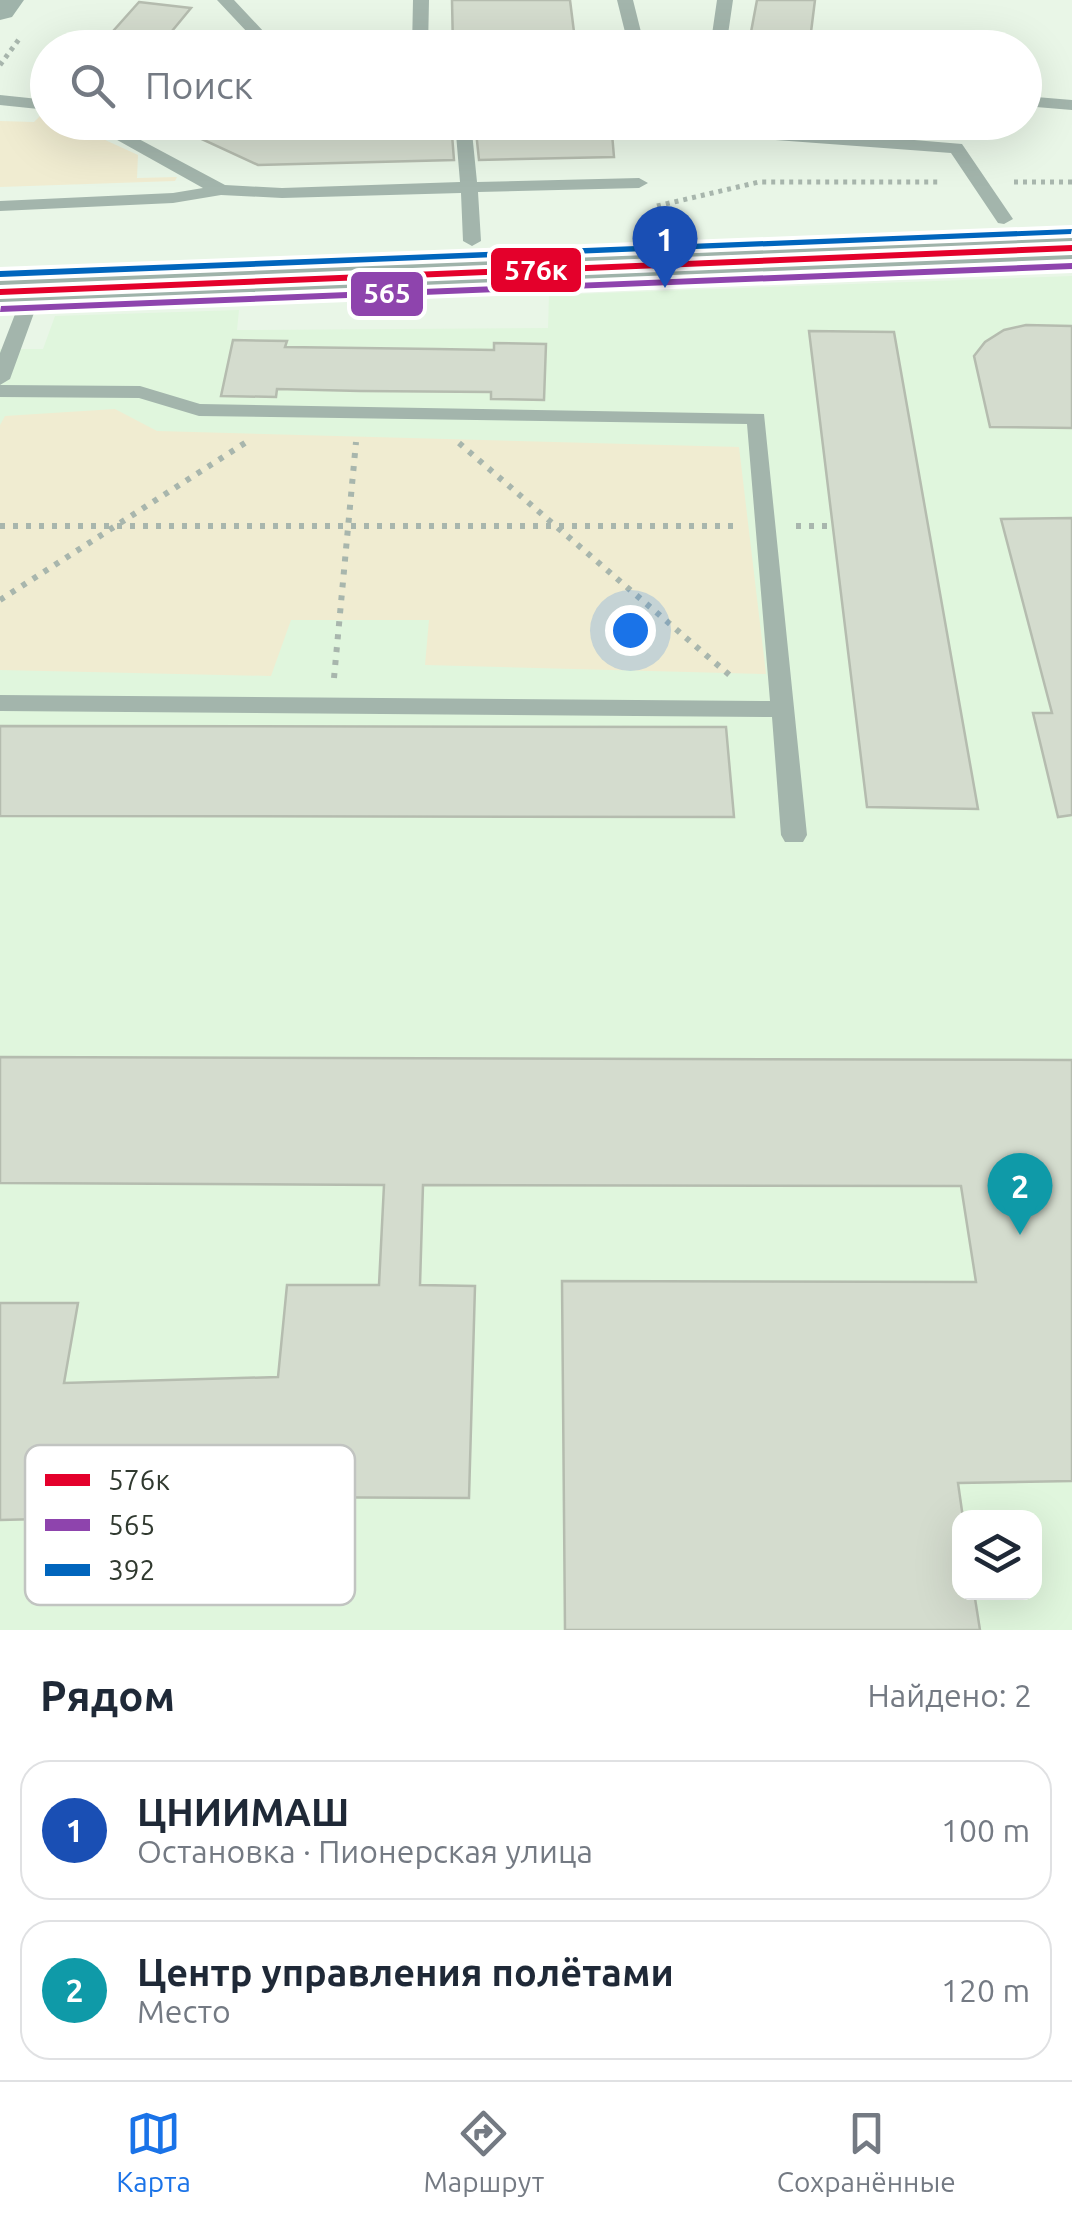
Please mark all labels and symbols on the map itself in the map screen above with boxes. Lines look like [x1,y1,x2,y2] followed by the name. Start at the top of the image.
[632,206,698,288] pin: 1
[489,246,583,294] line badge: 576к
[504,254,568,285] text: 576к
[349,270,425,318] line badge: 565
[363,277,411,308] text: 565
[605,605,656,656] your location
[988,1152,1052,1235] pin: 2
[25,1445,355,1605] legend
[108,1464,170,1495] text: 576к
[108,1509,155,1540] text: 565
[108,1554,155,1585] text: 392

